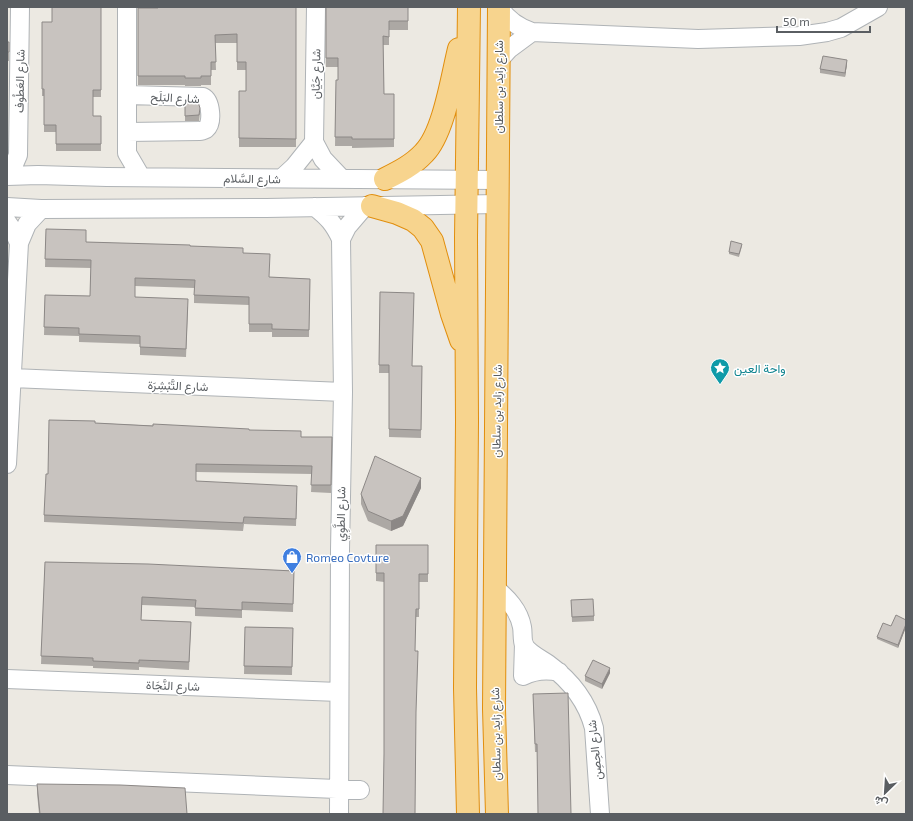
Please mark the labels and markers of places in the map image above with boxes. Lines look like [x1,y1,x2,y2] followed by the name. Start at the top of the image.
[709,357,731,385] place icon: واحة العين
[734,361,786,377] place label: واحة العين
[281,546,303,574] shop icon: Romeo Covture
[306,550,389,564] place label: Romeo Covture

